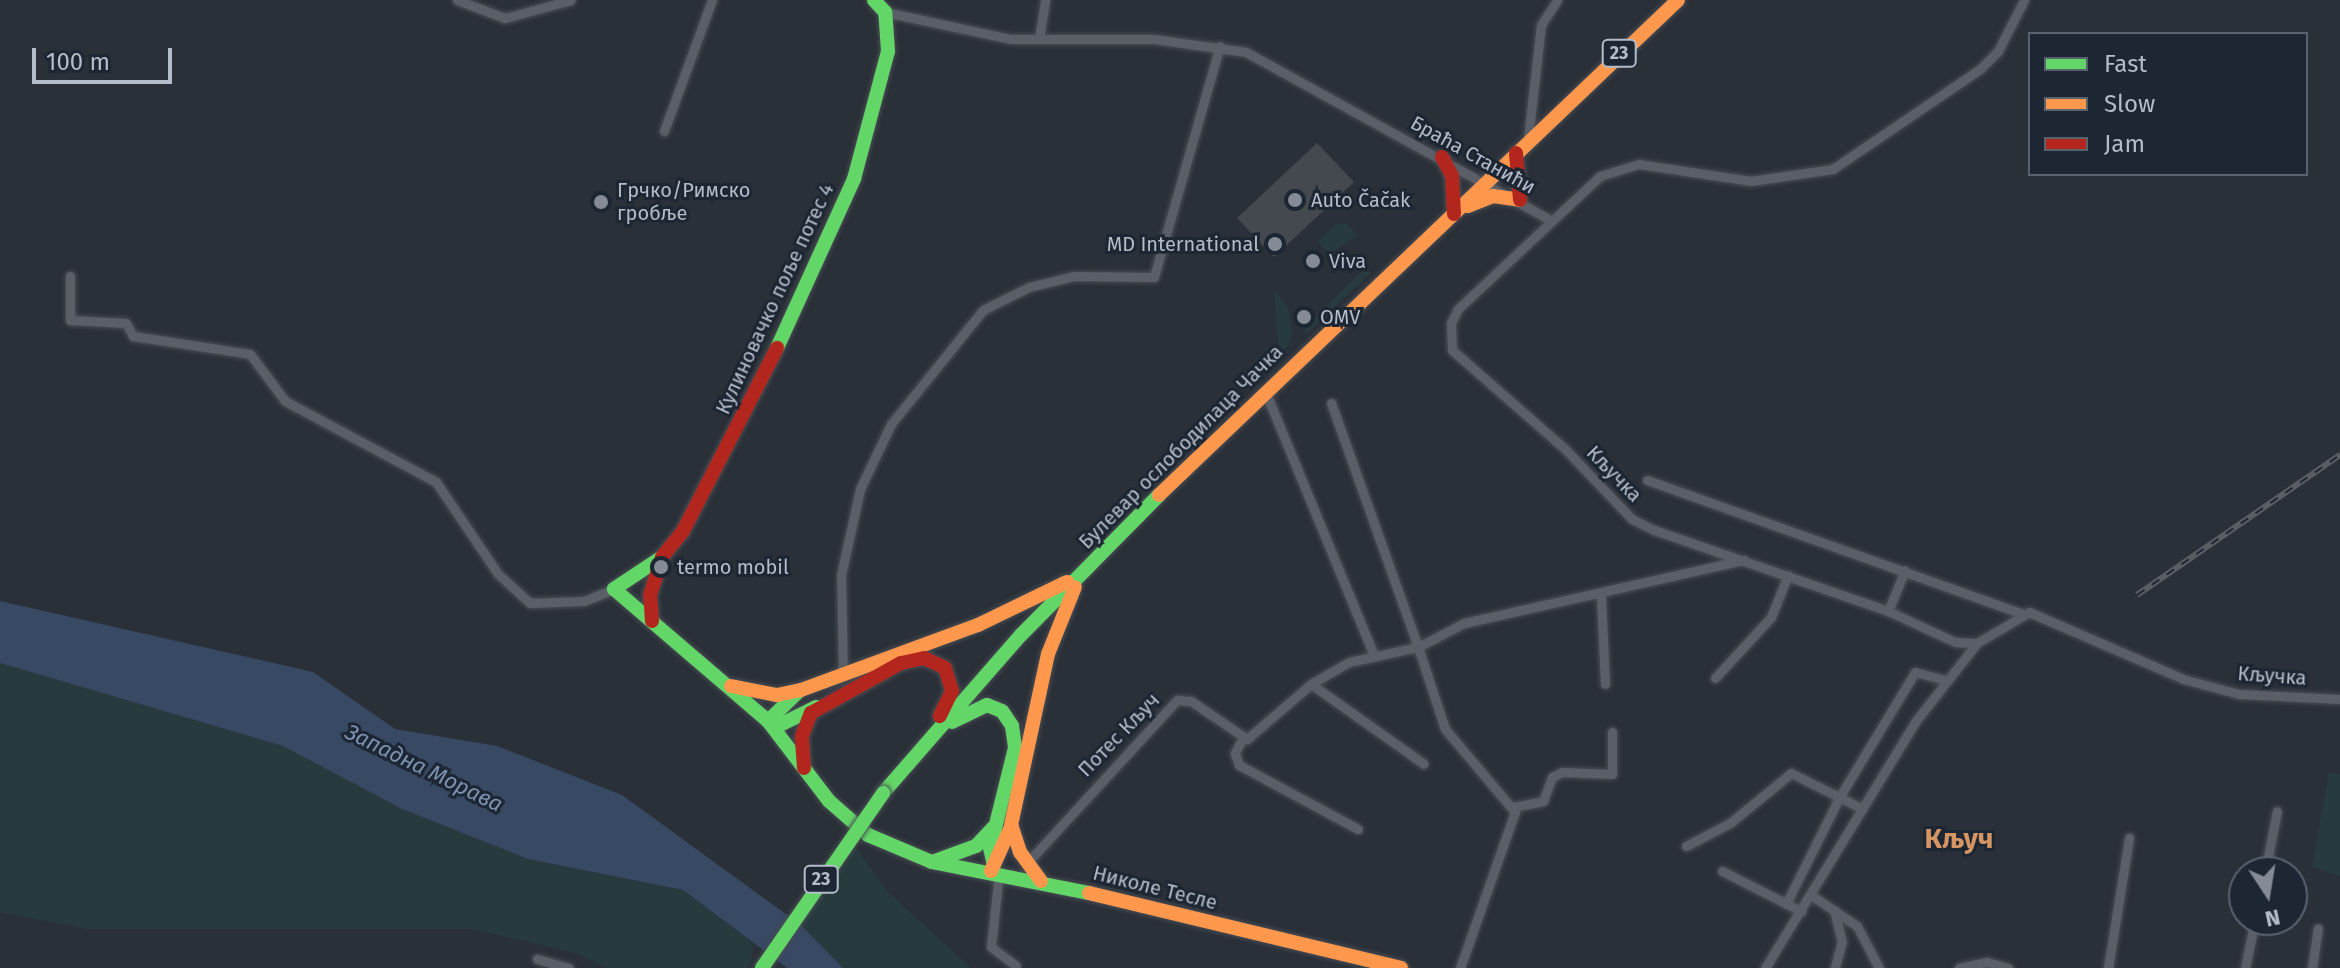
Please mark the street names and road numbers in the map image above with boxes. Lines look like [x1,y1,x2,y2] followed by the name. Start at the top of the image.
[1601,39,1637,67] road number: 23
[1406,111,1540,199] street label: Браћа Станићи
[711,180,839,418] street label: Кулиновачко поље потес 4
[1074,340,1288,554] street label: Булевар ослободилаца Чачка
[1581,441,1647,507] street label: Кључка
[2237,662,2307,690] street label: Кључка
[1073,688,1165,782] street label: Потес Кључ
[1090,861,1220,915] street label: Николе Тесле
[803,865,839,893] road number: 23

